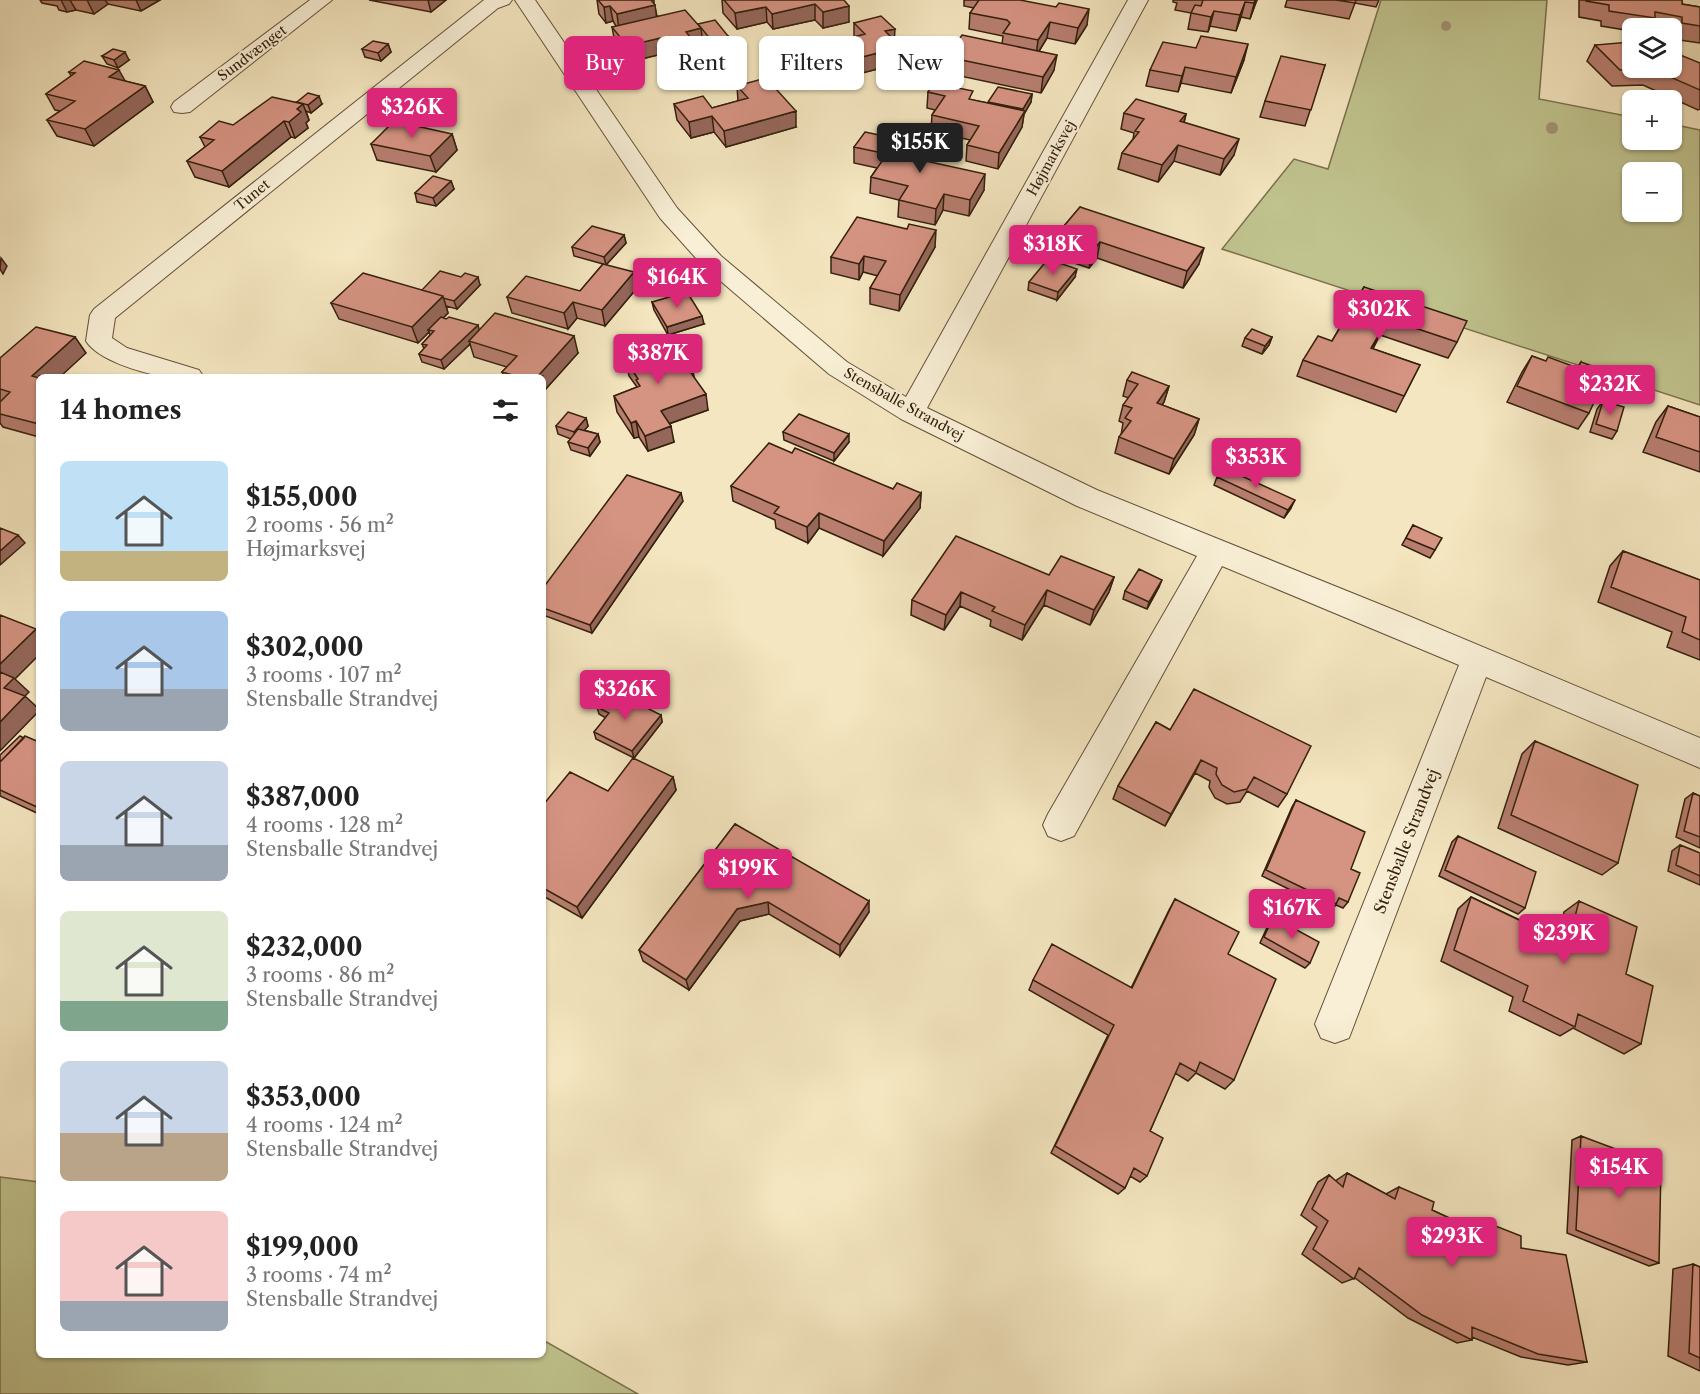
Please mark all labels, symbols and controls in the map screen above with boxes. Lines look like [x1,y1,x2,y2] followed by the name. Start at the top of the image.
[1622,18,1682,222] map controls
[1622,18,1682,78] button: layers
[214,21,290,85] street label: Sundvænget
[564,36,645,90] chip: Buy
[657,36,747,90] chip: Rent
[759,36,864,90] chip: Filters
[876,36,964,90] chip: New
[370,88,454,139] pin: $326K
[1622,90,1682,150] button: +
[381,95,443,119] text: $326K
[1023,117,1079,199] street label: Højmarksvej
[878,123,962,174] pin: $155K
[891,130,949,154] text: $155K
[1622,162,1682,222] button: −
[231,175,273,215] street label: Tunet
[1011,225,1095,276] pin: $318K
[1023,232,1083,256] text: $318K
[635,258,719,309] pin: $164K
[647,265,707,289] text: $164K
[1337,290,1421,341] pin: $302K
[1348,297,1411,321] text: $302K
[616,334,700,385] pin: $387K
[627,341,689,365] text: $387K
[841,364,967,444] street label: Stensballe Strandvej
[1568,365,1652,416] pin: $232K
[1579,372,1641,396] text: $232K
[60,394,182,426] text: 14 homes
[489,394,522,427] icon: filters
[1214,438,1298,489] pin: $353K
[1226,445,1286,469] text: $353K
[246,481,357,513] text: $155,000
[108,485,180,557] icon: home
[246,513,394,537] text: 2 rooms · 56 m²
[246,537,366,561] text: Højmarksvej
[246,631,364,663] text: $302,000
[108,635,180,707] icon: home
[246,663,402,687] text: 3 rooms · 107 m²
[583,670,667,721] pin: $326K
[594,677,656,701] text: $326K
[246,687,438,711] text: Stensballe Strandvej
[1369,766,1443,916] street label: Stensballe Strandvej
[246,781,360,813] text: $387,000
[108,785,180,857] icon: home
[246,813,403,837] text: 4 rooms · 128 m²
[246,837,438,861] text: Stensballe Strandvej
[706,849,790,900] pin: $199K
[718,856,778,880] text: $199K
[1250,889,1334,940] pin: $167K
[1263,896,1321,920] text: $167K
[1522,914,1606,965] pin: $239K
[1533,921,1595,945] text: $239K
[246,931,362,963] text: $232,000
[108,935,180,1007] icon: home
[246,963,394,987] text: 3 rooms · 86 m²
[246,987,438,1011] text: Stensballe Strandvej
[246,1081,361,1113] text: $353,000
[108,1085,180,1157] icon: home
[246,1113,403,1137] text: 4 rooms · 124 m²
[246,1137,438,1161] text: Stensballe Strandvej
[1577,1148,1661,1199] pin: $154K
[1589,1155,1649,1179] text: $154K
[1410,1217,1494,1268] pin: $293K
[1421,1224,1483,1248] text: $293K
[246,1231,359,1263] text: $199,000
[108,1235,180,1307] icon: home
[246,1263,392,1287] text: 3 rooms · 74 m²
[246,1287,438,1311] text: Stensballe Strandvej

